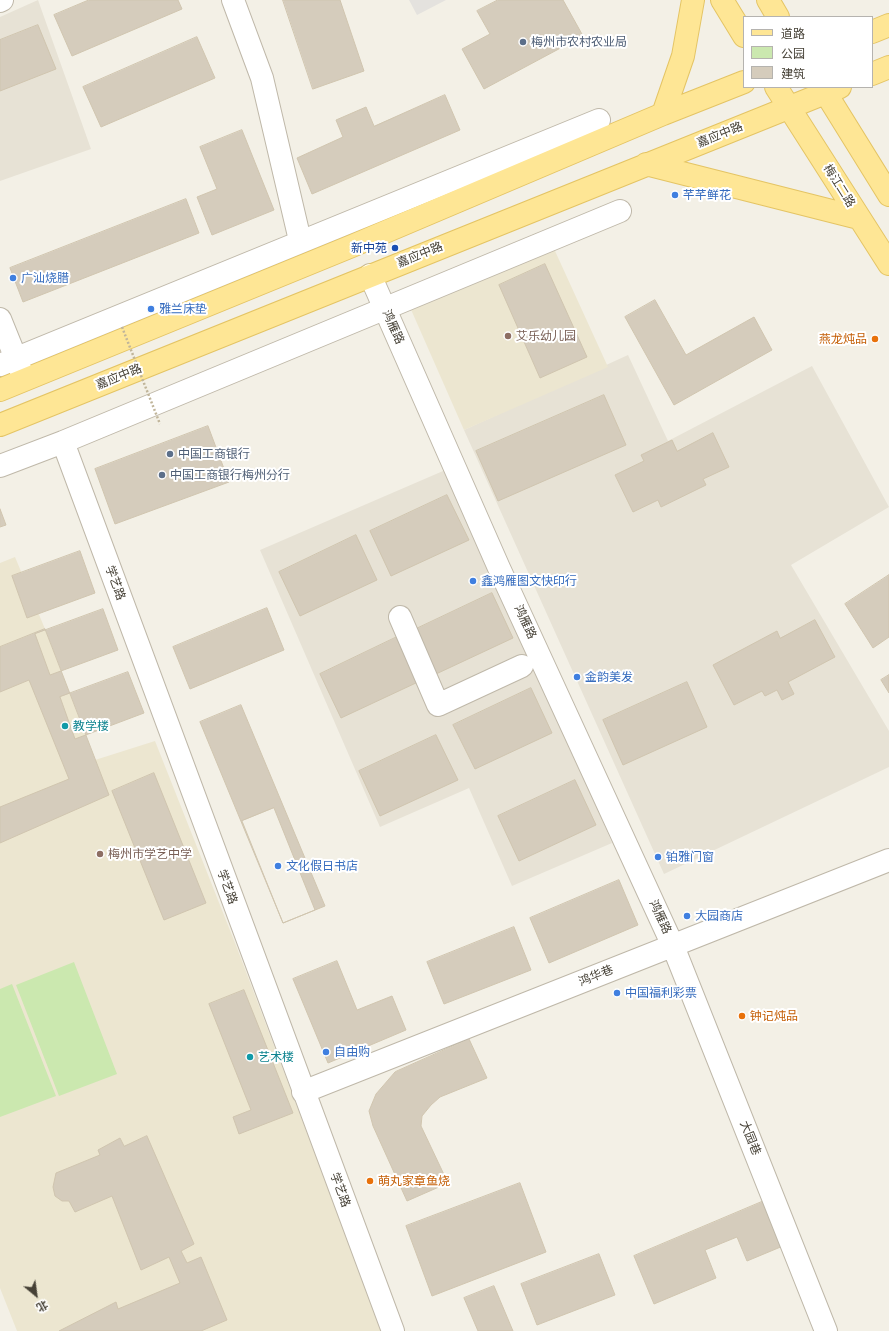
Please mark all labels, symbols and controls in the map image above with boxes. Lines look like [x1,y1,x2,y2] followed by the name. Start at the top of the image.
[743,16,873,88] legend
[781,27,805,41] text: 道路
[531,35,627,49] place label: 梅州市农村农业局
[518,37,528,47] marker: 梅州市农村农业局
[781,47,805,61] text: 公园
[781,67,805,81] text: 建筑
[695,119,745,151] street label: 嘉应中路
[820,162,858,210] street label: 梅江二路
[683,188,731,202] place label: 芊芊鲜花
[670,190,680,200] marker: 芊芊鲜花
[395,239,445,271] street label: 嘉应中路
[351,241,387,255] place label: 新中苑
[390,243,400,253] marker: 新中苑
[21,271,69,285] place label: 广汕烧腊
[8,273,18,283] marker: 广汕烧腊
[159,302,207,316] place label: 雅兰床垫
[146,304,156,314] marker: 雅兰床垫
[379,308,407,346] street label: 鸿雁路
[516,329,576,343] place label: 艾乐幼儿园
[503,331,513,341] marker: 艾乐幼儿园
[819,332,867,346] place label: 燕龙炖品
[870,334,880,344] marker: 燕龙炖品
[94,361,144,393] street label: 嘉应中路
[178,447,250,461] place label: 中国工商银行
[165,449,175,459] marker: 中国工商银行
[170,468,290,482] place label: 中国工商银行梅州分行
[157,470,167,480] marker: 中国工商银行梅州分行
[102,564,128,602] street label: 学艺路
[481,574,577,588] place label: 鑫鸿雁图文快印行
[468,576,478,586] marker: 鑫鸿雁图文快印行
[511,603,539,641] street label: 鸿雁路
[585,670,633,684] place label: 金韵美发
[572,672,582,682] marker: 金韵美发
[73,719,109,733] place label: 教学楼
[60,721,70,731] marker: 教学楼
[108,847,192,861] place label: 梅州市学艺中学
[95,849,105,859] marker: 梅州市学艺中学
[666,850,714,864] place label: 铂雅门窗
[653,852,663,862] marker: 铂雅门窗
[286,859,358,873] place label: 文化假日书店
[273,861,283,871] marker: 文化假日书店
[214,868,240,906] street label: 学艺路
[646,898,674,936] street label: 鸿雁路
[695,909,743,923] place label: 大园商店
[682,911,692,921] marker: 大园商店
[577,963,615,989] street label: 鸿华巷
[625,986,697,1000] place label: 中国福利彩票
[612,988,622,998] marker: 中国福利彩票
[750,1009,798,1023] place label: 钟记炖品
[737,1011,747,1021] marker: 钟记炖品
[334,1045,370,1059] place label: 自由购
[321,1047,331,1057] marker: 自由购
[258,1050,294,1064] place label: 艺术楼
[245,1052,255,1062] marker: 艺术楼
[737,1119,763,1157] street label: 大园巷
[327,1171,353,1209] street label: 学艺路
[378,1174,450,1188] place label: 萌丸家章鱼烧
[365,1176,375,1186] marker: 萌丸家章鱼烧
[16,1275,56,1315] north arrow
[34,1298,50,1314] text: 北

